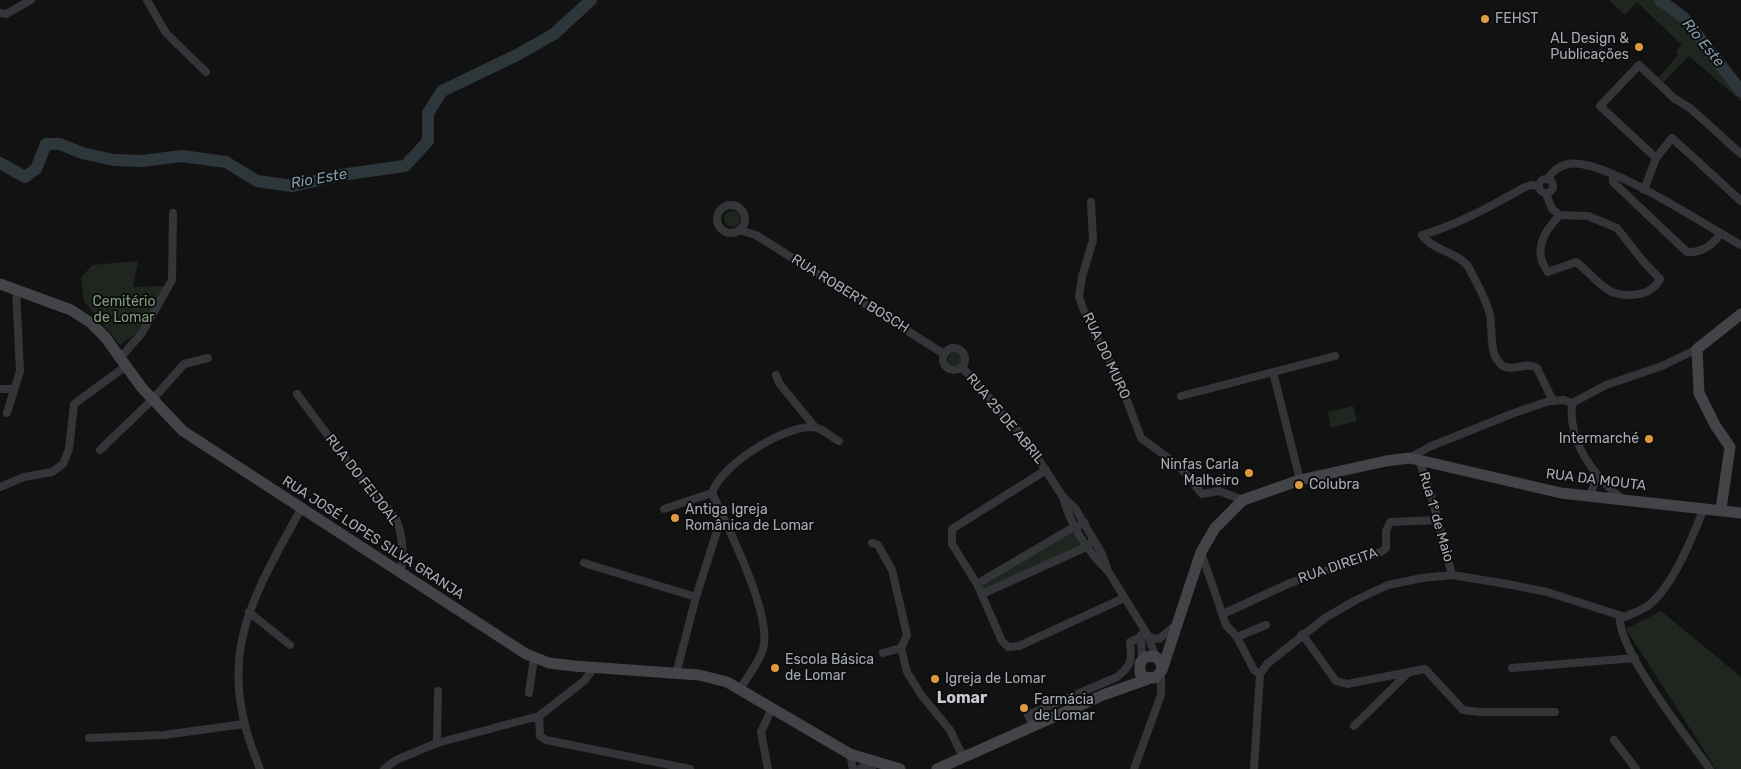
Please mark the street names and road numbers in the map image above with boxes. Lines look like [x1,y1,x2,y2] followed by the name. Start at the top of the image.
[788,251,912,337] street label: RUA ROBERT BOSCH
[1079,310,1133,402] street label: RUA DO MURO
[962,370,1048,468] street label: RUA 25 DE ABRIL
[321,431,403,529] street label: RUA DO FEIJOAL
[1545,466,1647,494] street label: RUA DA MOUTA
[1415,470,1457,564] street label: Rua 1º de Maio
[279,473,467,603] street label: RUA JOSÉ LOPES SILVA GRANJA
[1296,545,1380,587] street label: RUA DIREITA

